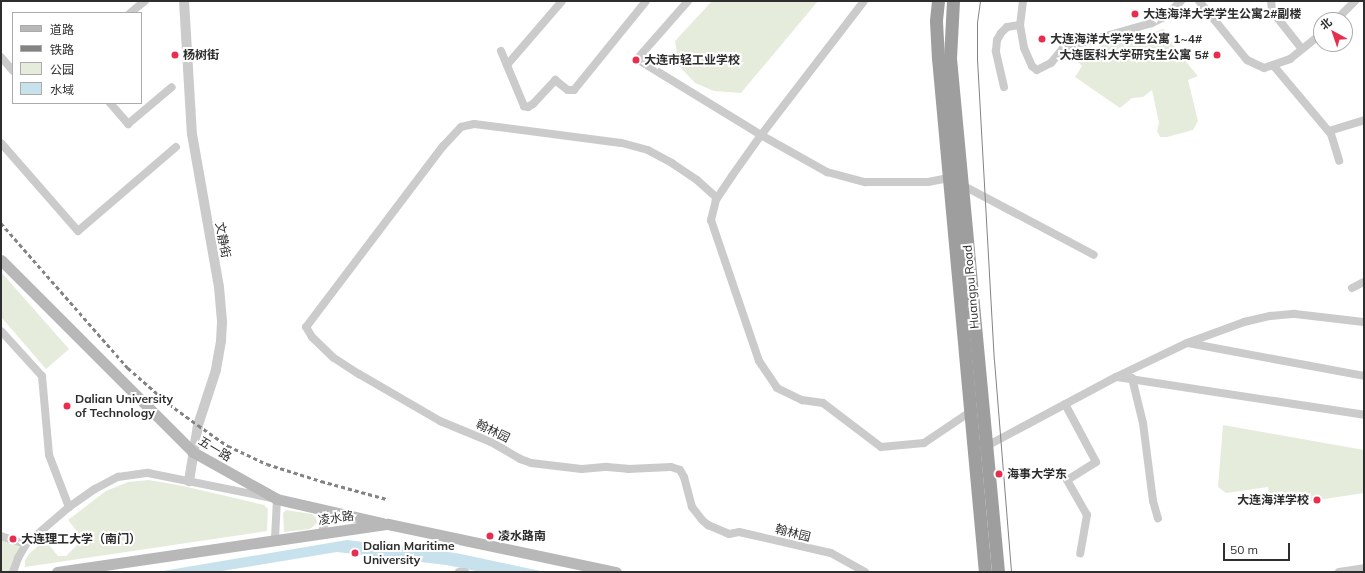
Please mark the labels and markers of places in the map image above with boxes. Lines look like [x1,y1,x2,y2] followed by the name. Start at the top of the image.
[1143,7,1301,21] place label: 大连海洋大学学生公寓2#副楼
[1130,9,1140,19] marker: 大连海洋大学学生公寓2#副楼
[1050,32,1202,46] place label: 大连海洋大学学生公寓 1~4#
[1037,34,1047,44] marker: 大连海洋大学学生公寓 1~4#
[183,48,219,62] place label: 杨树街
[1059,48,1209,62] place label: 大连医科大学研究生公寓 5#
[170,50,180,60] marker: 杨树街
[1212,50,1222,60] marker: 大连医科大学研究生公寓 5#
[644,53,740,67] place label: 大连市轻工业学校
[631,55,641,65] marker: 大连市轻工业学校
[75,392,173,420] place label: Dalian University of Technology
[62,401,72,411] marker: Dalian University of Technology
[1007,467,1067,481] place label: 海事大学东
[994,469,1004,479] marker: 海事大学东
[1237,493,1309,507] place label: 大连海洋学校
[1312,495,1322,505] marker: 大连海洋学校
[498,529,546,543] place label: 凌水路南
[485,531,495,541] marker: 凌水路南
[21,532,141,546] place label: 大连理工大学（南门）
[8,534,18,544] marker: 大连理工大学（南门）
[363,539,455,567] place label: Dalian Maritime University
[350,548,360,558] marker: Dalian Maritime University

